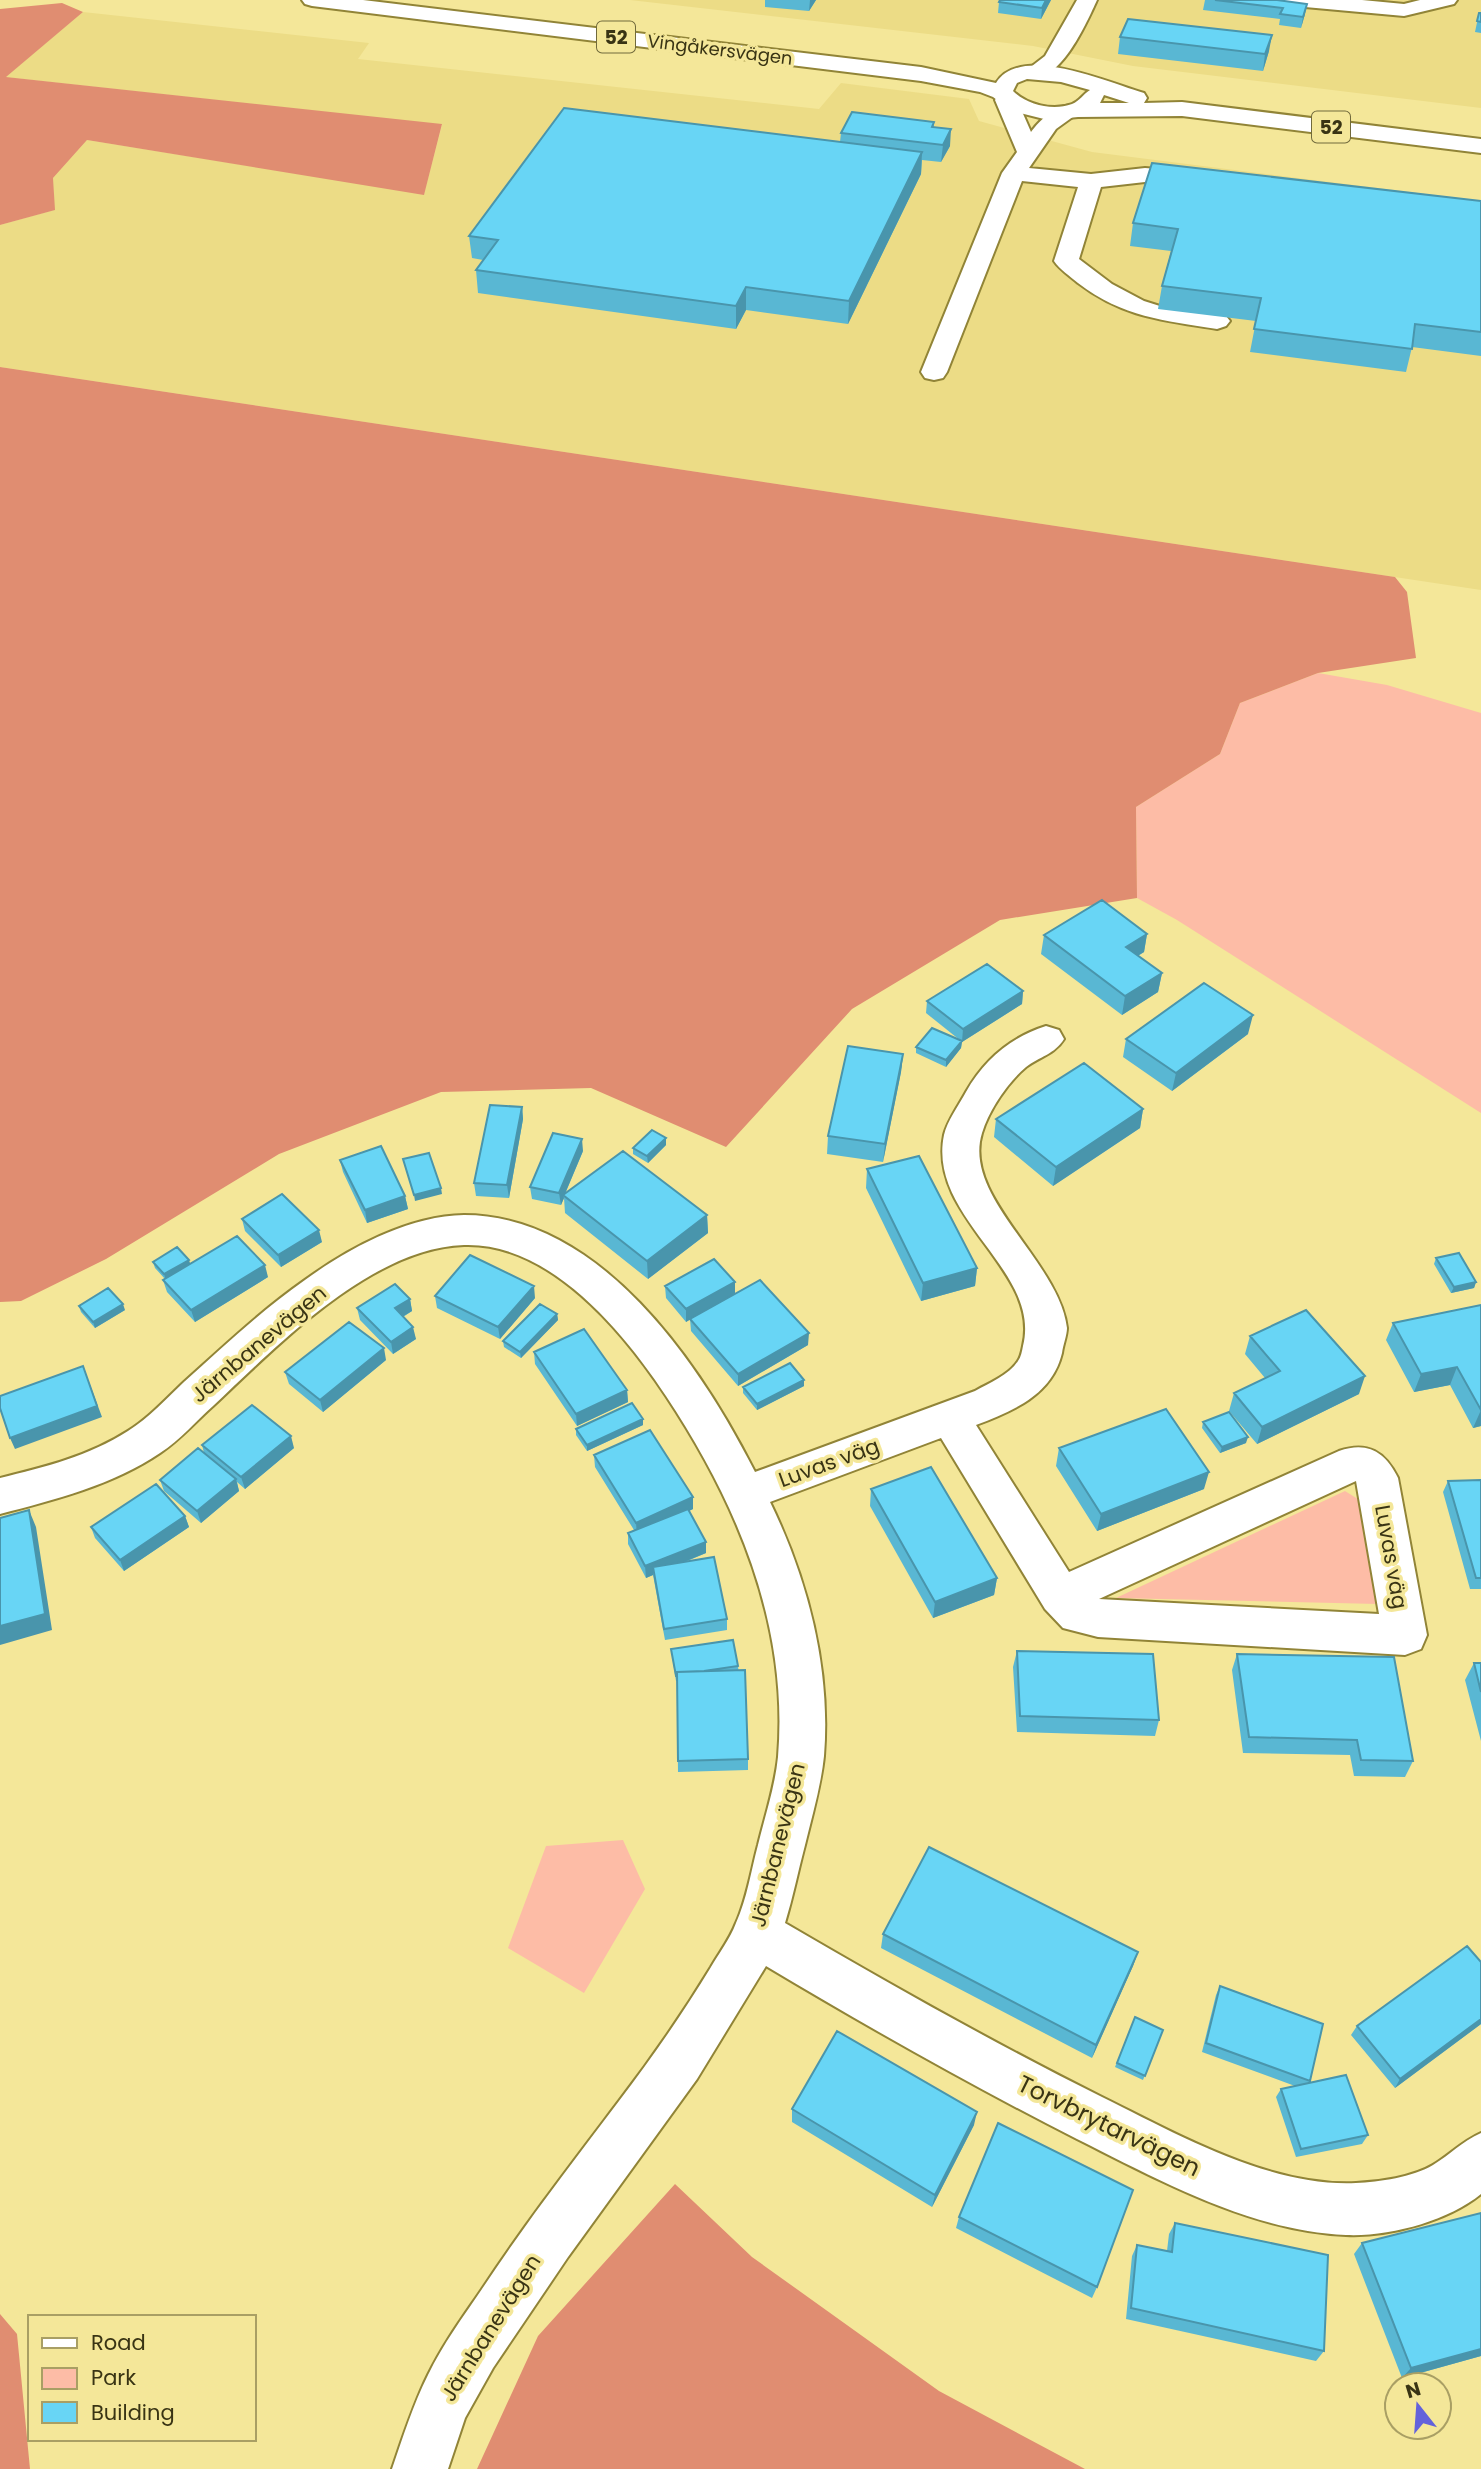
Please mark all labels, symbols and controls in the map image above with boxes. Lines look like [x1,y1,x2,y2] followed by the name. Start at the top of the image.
[597,22,635,52] road number: 52
[646,28,794,71] street label: Vingåkersvägen
[1312,111,1350,142] road number: 52
[185,1278,332,1409] street label: Järnbanevägen
[774,1431,883,1494] street label: Luvas väg
[1368,1503,1415,1611] street label: Luvas väg
[743,1760,812,1930] street label: Järnbanevägen
[1012,2067,1206,2184] street label: Torvbrytarvägen
[434,2249,547,2407] street label: Järnbanevägen
[28,2315,256,2441] legend
[91,2328,146,2357] text: Road
[91,2363,136,2392] text: Park
[1383,2371,1453,2441] north arrow
[1402,2375,1424,2405] text: N
[91,2398,175,2427] text: Building

